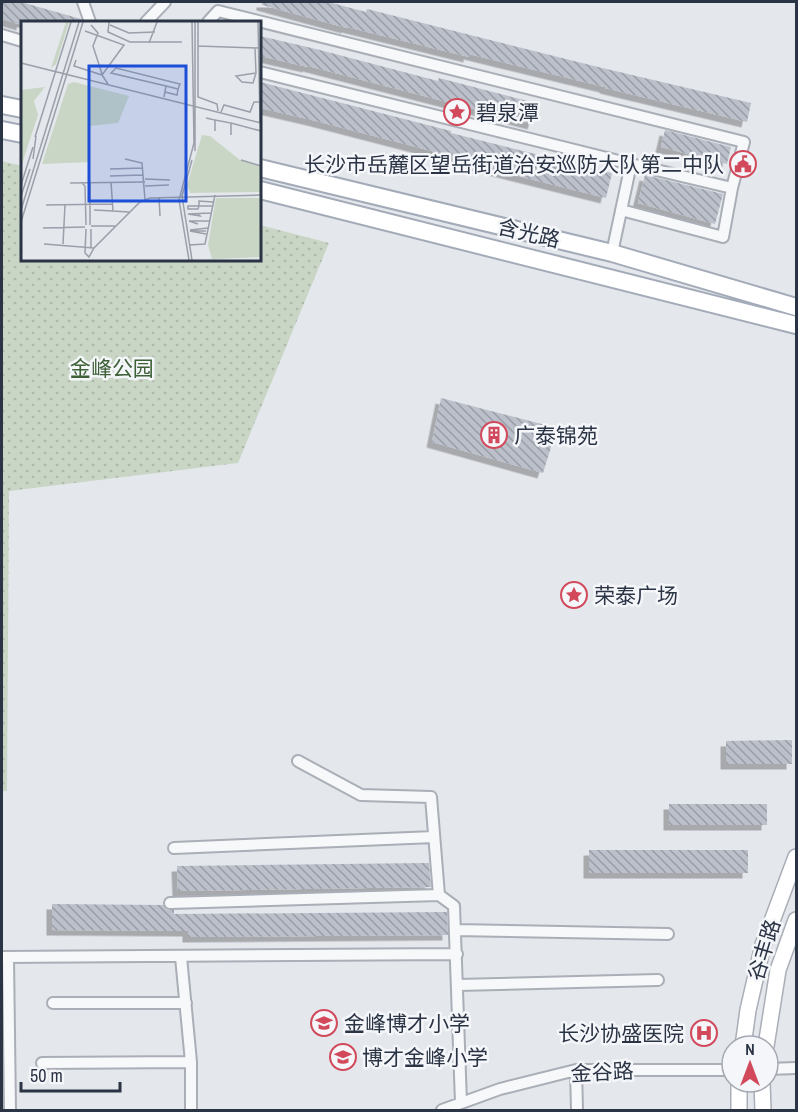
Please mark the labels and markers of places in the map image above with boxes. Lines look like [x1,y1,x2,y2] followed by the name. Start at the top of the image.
[442,97,472,127] place icon: 碧泉潭
[476,98,539,127] place label: 碧泉潭
[728,149,758,179] public building icon: 长沙市岳麓区望岳街道治安巡防大队第二中队
[304,150,724,179] place label: 长沙市岳麓区望岳街道治安巡防大队第二中队
[479,420,509,450] building icon: 广泰锦苑
[514,421,598,450] place label: 广泰锦苑
[559,580,589,610] place icon: 荣泰广场
[594,581,678,610] place label: 荣泰广场
[309,1008,339,1038] school or university icon: 金峰博才小学
[344,1009,470,1038] place label: 金峰博才小学
[689,1018,719,1048] hospital icon: 长沙协盛医院
[558,1019,684,1048] place label: 长沙协盛医院
[328,1042,358,1072] school or university icon: 博才金峰小学
[362,1043,488,1072] place label: 博才金峰小学

